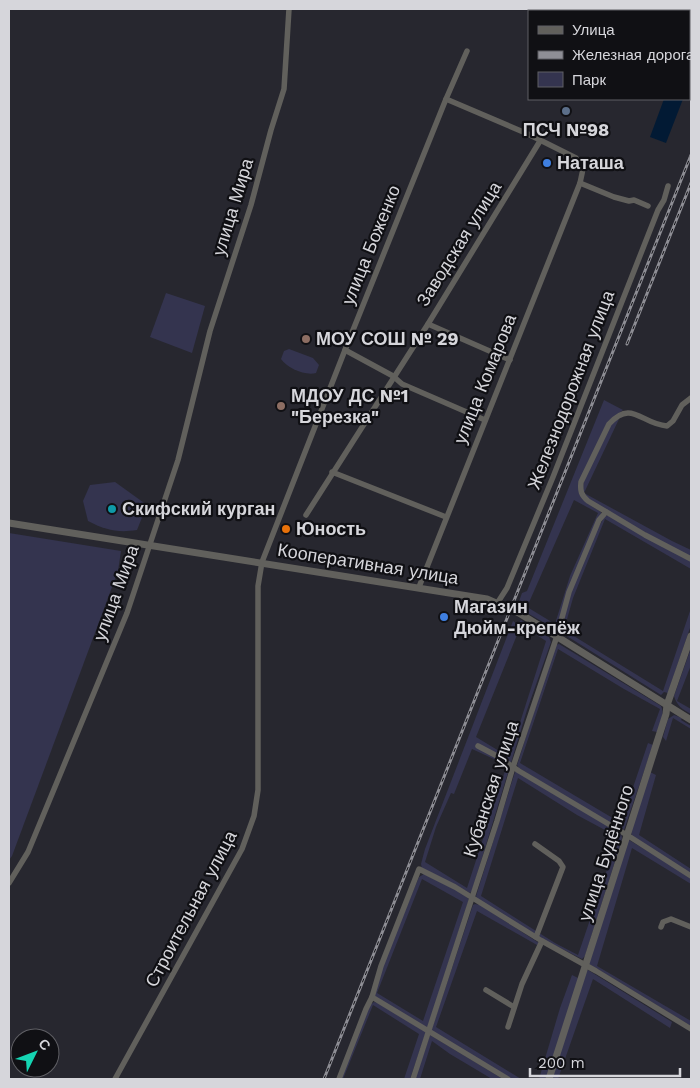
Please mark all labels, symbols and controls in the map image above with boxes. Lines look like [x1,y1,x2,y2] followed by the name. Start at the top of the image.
[528,10,690,100] legend
[572,21,615,39] text: Улица
[572,46,695,64] text: Железная дорога
[572,71,606,89] text: Парк
[560,105,572,117] marker: ПСЧ №98
[523,119,609,140] place label: ПСЧ №98
[557,152,625,173] place label: Наташа
[208,155,258,258] street label: улица Мира
[541,157,553,169] marker: Наташа
[412,177,506,310] street label: Заводская улица
[337,182,404,308] street label: улица Боженко
[523,286,619,492] street label: Железнодорожная улица
[449,310,520,447] street label: улица Комарова
[316,328,459,349] place label: МОУ СОШ № 29
[300,333,312,345] marker: МОУ СОШ № 29
[291,385,408,427] place label: МДОУ ДС №1 "Березка"
[275,400,287,412] marker: МДОУ ДС №1 "Березка"
[122,498,275,519] place label: Скифский курган
[106,503,118,515] marker: Скифский курган
[296,518,366,539] place label: Юность
[280,523,292,535] marker: Юность
[276,539,461,588] street label: Кооперативная улица
[88,541,143,644] street label: улица Мира
[454,596,580,638] place label: Магазин Дюйм-крепёж
[438,611,450,623] marker: Магазин Дюйм-крепёж
[459,717,523,860] street label: Кубанская улица
[574,782,637,924] street label: улица Будённого
[140,826,241,991] street label: Строительная улица
[10,1028,60,1078] north arrow
[35,1035,54,1053] text: С
[530,1046,680,1078] scale bar
[538,1054,585,1072] text: 200 m

